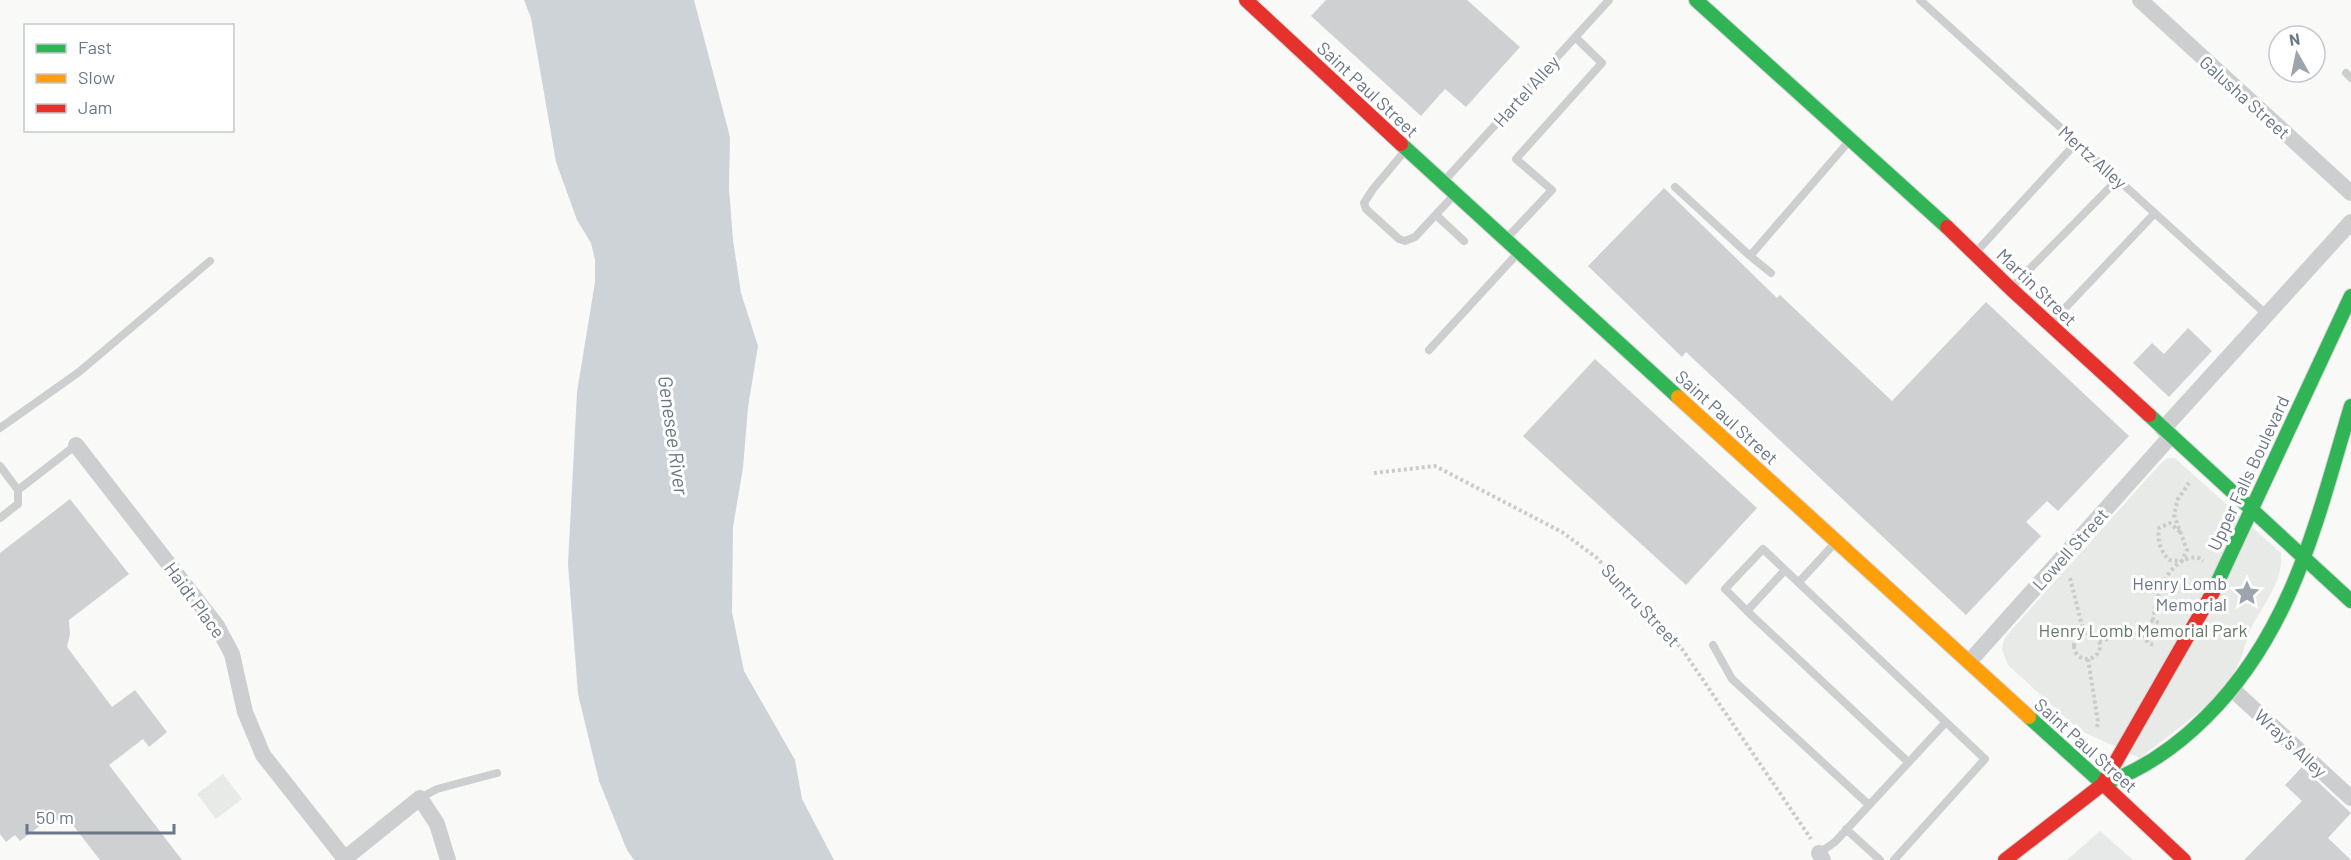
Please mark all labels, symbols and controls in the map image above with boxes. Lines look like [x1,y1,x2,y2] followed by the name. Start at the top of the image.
[24,24,234,132] legend
[2267,24,2327,84] north arrow
[2288,28,2301,49] text: N
[78,36,112,58] text: Fast
[1313,36,1423,142] street label: Saint Paul Street
[1488,51,1564,131] street label: Hartel Alley
[2195,51,2295,143] street label: Galusha Street
[78,66,115,88] text: Slow
[78,96,112,118] text: Jam
[2054,121,2132,193] street label: Mertz Alley
[1993,243,2081,331] street label: Martin Street
[1671,365,1783,469] street label: Saint Paul Street
[654,374,694,497] water label: Genesee River
[2202,392,2294,554] street label: Upper Falls Boulevard
[2027,503,2113,595] street label: Lowell Street
[160,558,230,642] street label: Haidt Place
[1597,559,1685,651] street label: Suntru Street
[2132,572,2227,615] place label: Henry Lomb Memorial
[2232,578,2262,608] place icon: Henry Lomb Memorial
[2039,619,2247,641] park label: Henry Lomb Memorial Park
[2030,693,2142,797] street label: Saint Paul Street
[2250,704,2332,782] street label: Wray's Alley
[27,797,174,835] scale bar
[36,806,74,828] text: 50 m

